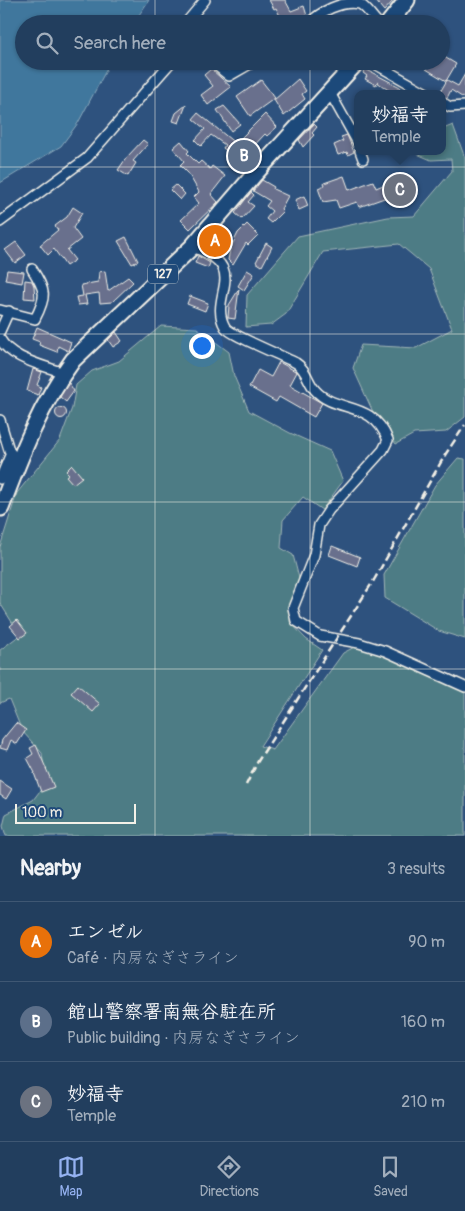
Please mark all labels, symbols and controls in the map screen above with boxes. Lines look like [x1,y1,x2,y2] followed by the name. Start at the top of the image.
[15,15,450,70] search box
[33,29,61,57] icon: search
[73,31,166,55] text: Search here
[354,90,446,155] popup
[371,103,429,127] text: 妙福寺
[371,127,421,147] text: Temple
[228,137,260,175] pin: B
[384,171,416,209] pin: C
[199,222,231,260] pin: A
[148,264,178,284] road number: 127
[189,333,215,359] your location
[15,801,136,824] scale bar
[22,804,62,821] text: 100 m
[20,855,81,882] text: Nearby
[387,859,445,879] text: 3 results
[67,920,144,944] text: エンゼル
[31,932,41,952] text: A
[408,932,445,952] text: 90 m
[67,948,239,968] text: Café · 内房なぎさライン
[67,1000,276,1024] text: 館山警察署南無谷駐在所
[31,1012,41,1032] text: B
[401,1012,445,1032] text: 160 m
[67,1028,300,1048] text: Public building · 内房なぎさライン
[67,1082,124,1106] text: 妙福寺
[31,1092,41,1112] text: C
[401,1092,445,1112] text: 210 m
[67,1106,116,1126] text: Temple
[57,1153,85,1200] tab: Map
[199,1153,259,1200] tab: Directions
[373,1153,408,1200] tab: Saved

